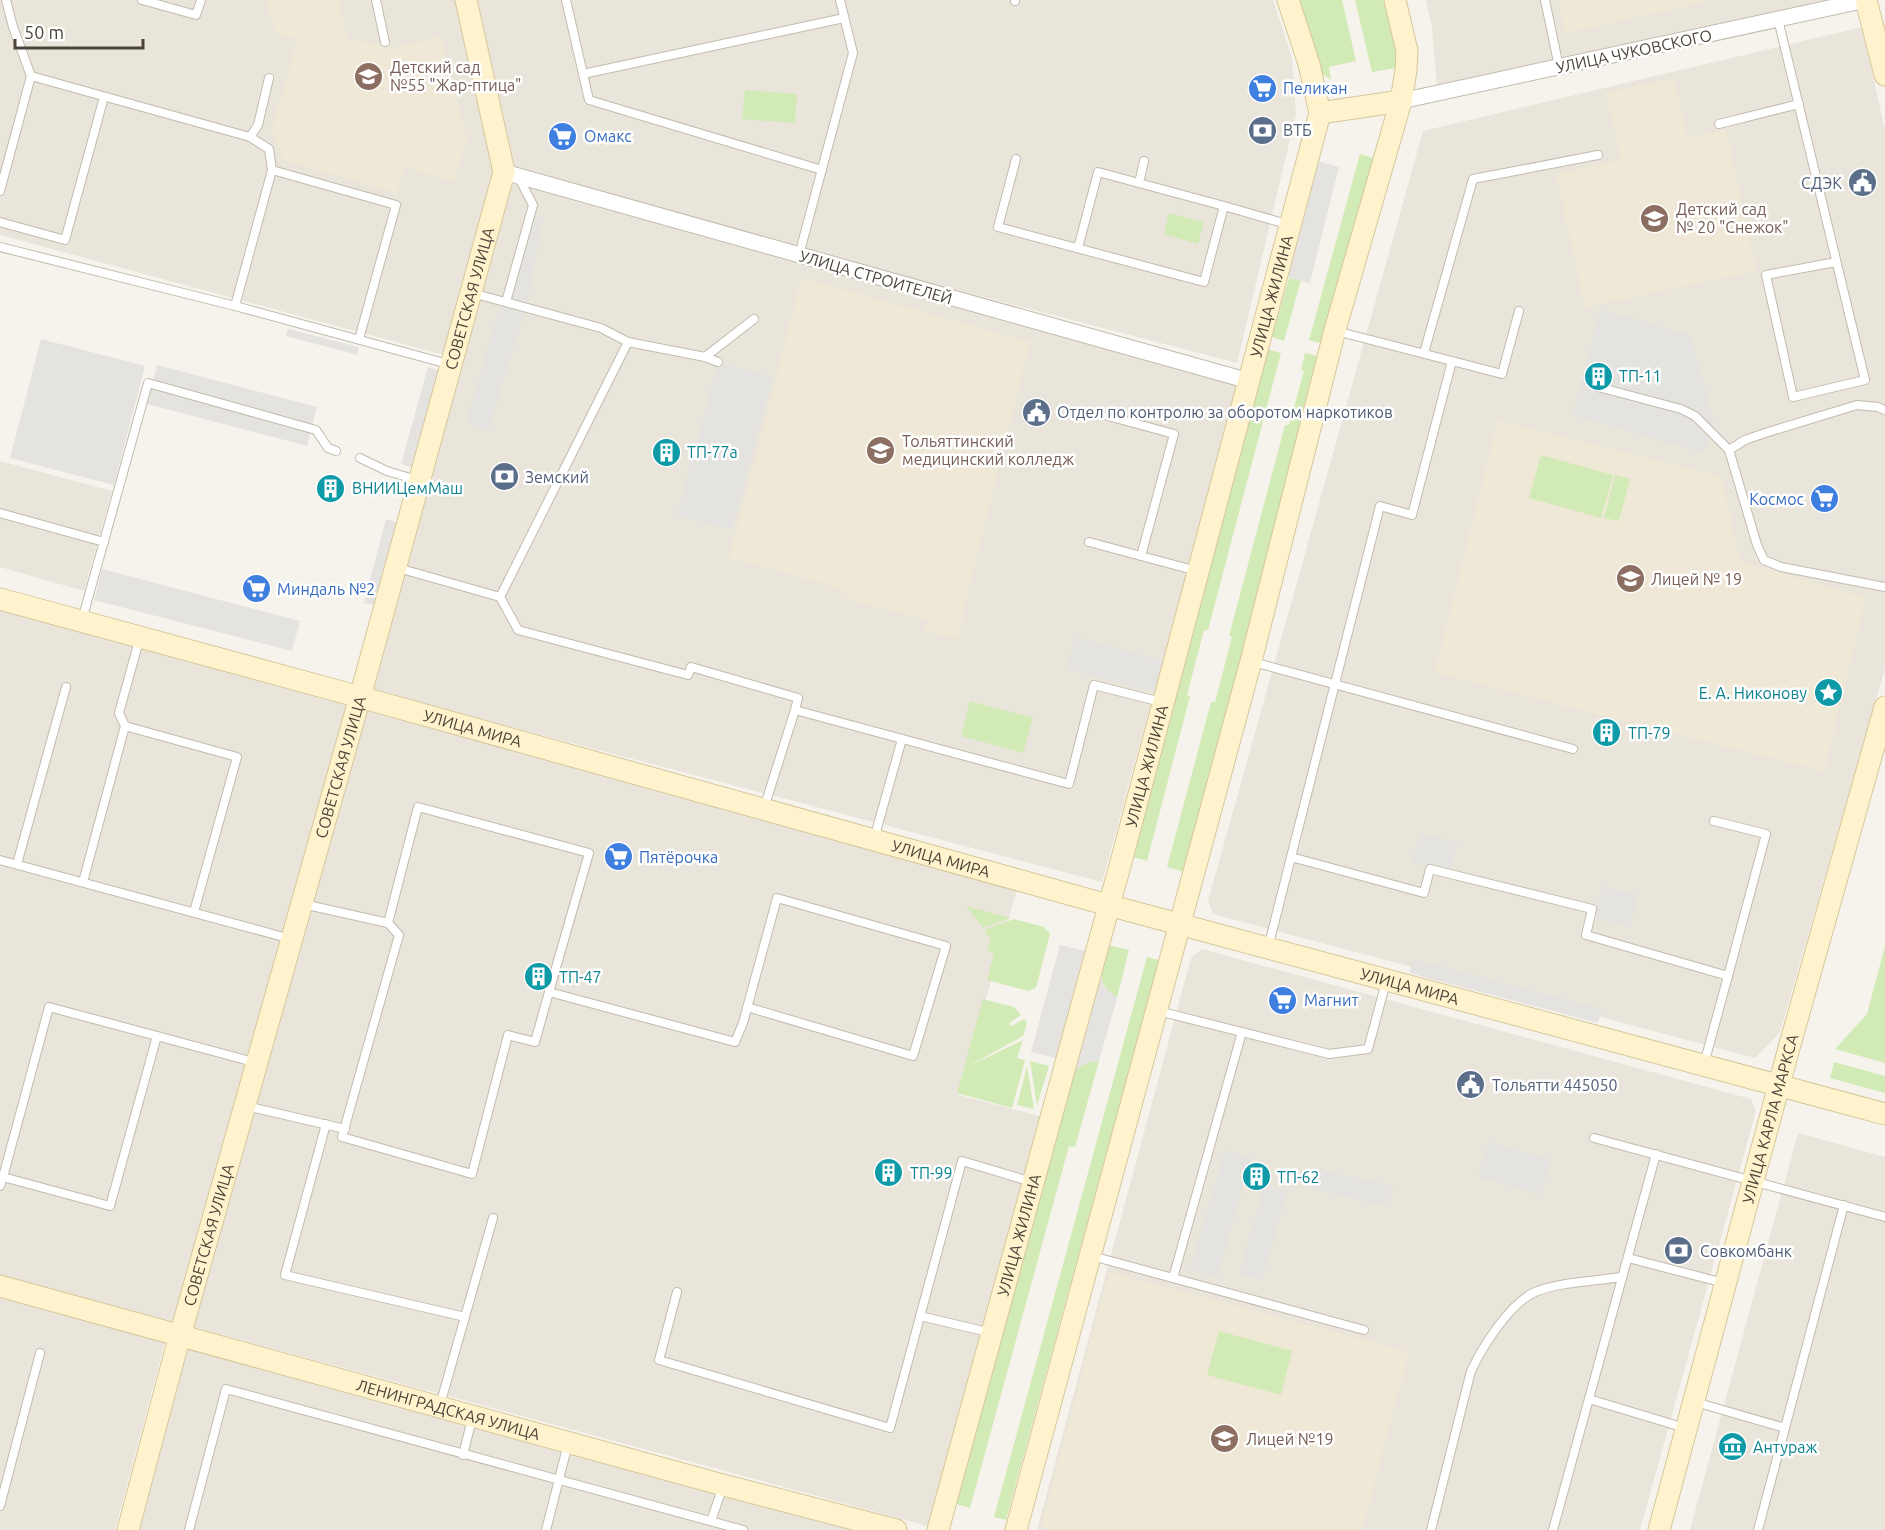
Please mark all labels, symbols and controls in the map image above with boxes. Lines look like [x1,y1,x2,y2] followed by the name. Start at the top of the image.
[15,12,142,50] scale bar
[24,22,64,42] text: 50 m
[1554,26,1714,76] street label: УЛИЦА ЧУКОВСКОГО
[390,58,521,94] place label: Детский сад №55 "Жар-птица"
[353,60,385,92] school or university icon: Детский сад №55 "Жар-птица"
[1246,72,1278,104] supermarket icon: Пеликан
[1283,79,1348,97] place label: Пеликан
[1246,114,1278,146] bank icon: ВТБ
[547,120,579,152] supermarket icon: Омакс
[1283,121,1312,139] place label: ВТБ
[584,127,632,145] place label: Омакс
[1847,167,1879,199] public building icon: СДЭК
[1801,174,1842,192] place label: СДЭК
[1676,200,1789,236] place label: Детский сад № 20 "Снежок"
[1639,202,1671,234] school or university icon: Детский сад № 20 "Снежок"
[441,225,498,372] street label: СОВЕТСКАЯ УЛИЦА
[1246,233,1296,359] street label: УЛИЦА ЖИЛИНА
[798,246,955,307] street label: УЛИЦА СТРОИТЕЛЕЙ
[1582,360,1614,392] building icon: ТП-11
[1619,367,1662,385] place label: ТП-11
[1020,396,1052,428] public building icon: Отдел по контролю за оборотом наркотиков
[1057,403,1393,421] place label: Отдел по контролю за оборотом наркотиков
[902,432,1074,468] place label: Тольяттинский медицинский колледж
[865,434,897,466] school or university icon: Тольяттинский медицинский колледж
[650,436,682,468] building icon: ТП-77а
[687,443,738,461] place label: ТП-77а
[488,461,520,493] bank icon: Земский
[525,468,589,486] place label: Земский
[315,472,347,504] building icon: ВНИИЦемМаш
[352,479,463,497] place label: ВНИИЦемМаш
[1809,483,1841,515] supermarket icon: Космос
[1749,490,1805,508] place label: Космос
[1614,563,1646,595] school or university icon: Лицей № 19
[1651,570,1742,588] place label: Лицей № 19
[240,573,272,605] supermarket icon: Миндаль №2
[277,580,375,598] place label: Миндаль №2
[1812,677,1844,709] place icon: Е. А. Никонову
[1699,684,1807,702] place label: Е. А. Никонову
[312,693,369,840] street label: СОВЕТСКАЯ УЛИЦА
[1122,702,1172,829] street label: УЛИЦА ЖИЛИНА
[421,706,524,751] street label: УЛИЦА МИРА
[1591,717,1623,749] building icon: ТП-79
[1628,724,1671,742] place label: ТП-79
[890,836,993,881] street label: УЛИЦА МИРА
[602,841,634,873] supermarket icon: Пятёрочка
[639,848,718,866] place label: Пятёрочка
[522,961,554,993] building icon: ТП-47
[1359,964,1462,1008] street label: УЛИЦА МИРА
[559,968,602,986] place label: ТП-47
[1267,984,1299,1016] supermarket icon: Магнит
[1304,991,1359,1009] place label: Магнит
[1738,1031,1802,1205] street label: УЛИЦА КАРЛА МАРКСА
[1455,1069,1487,1101] public building icon: Тольятти 445050
[1492,1076,1618,1094] place label: Тольятти 445050
[873,1157,905,1189] building icon: ТП-99
[180,1161,237,1308] street label: СОВЕТСКАЯ УЛИЦА
[1240,1161,1272,1193] building icon: ТП-62
[910,1164,953,1182] place label: ТП-99
[1277,1168,1320,1186] place label: ТП-62
[994,1171,1044,1298] street label: УЛИЦА ЖИЛИНА
[1663,1235,1695,1267] bank icon: Совкомбанк
[1700,1242,1792,1260] place label: Совкомбанк
[355,1376,543,1443] street label: ЛЕНИНГРАДСКАЯ УЛИЦА
[1209,1423,1241,1455] school or university icon: Лицей №19
[1246,1430,1333,1448] place label: Лицей №19
[1716,1431,1748,1463] museum icon: Антураж
[1753,1438,1817,1456] place label: Антураж

